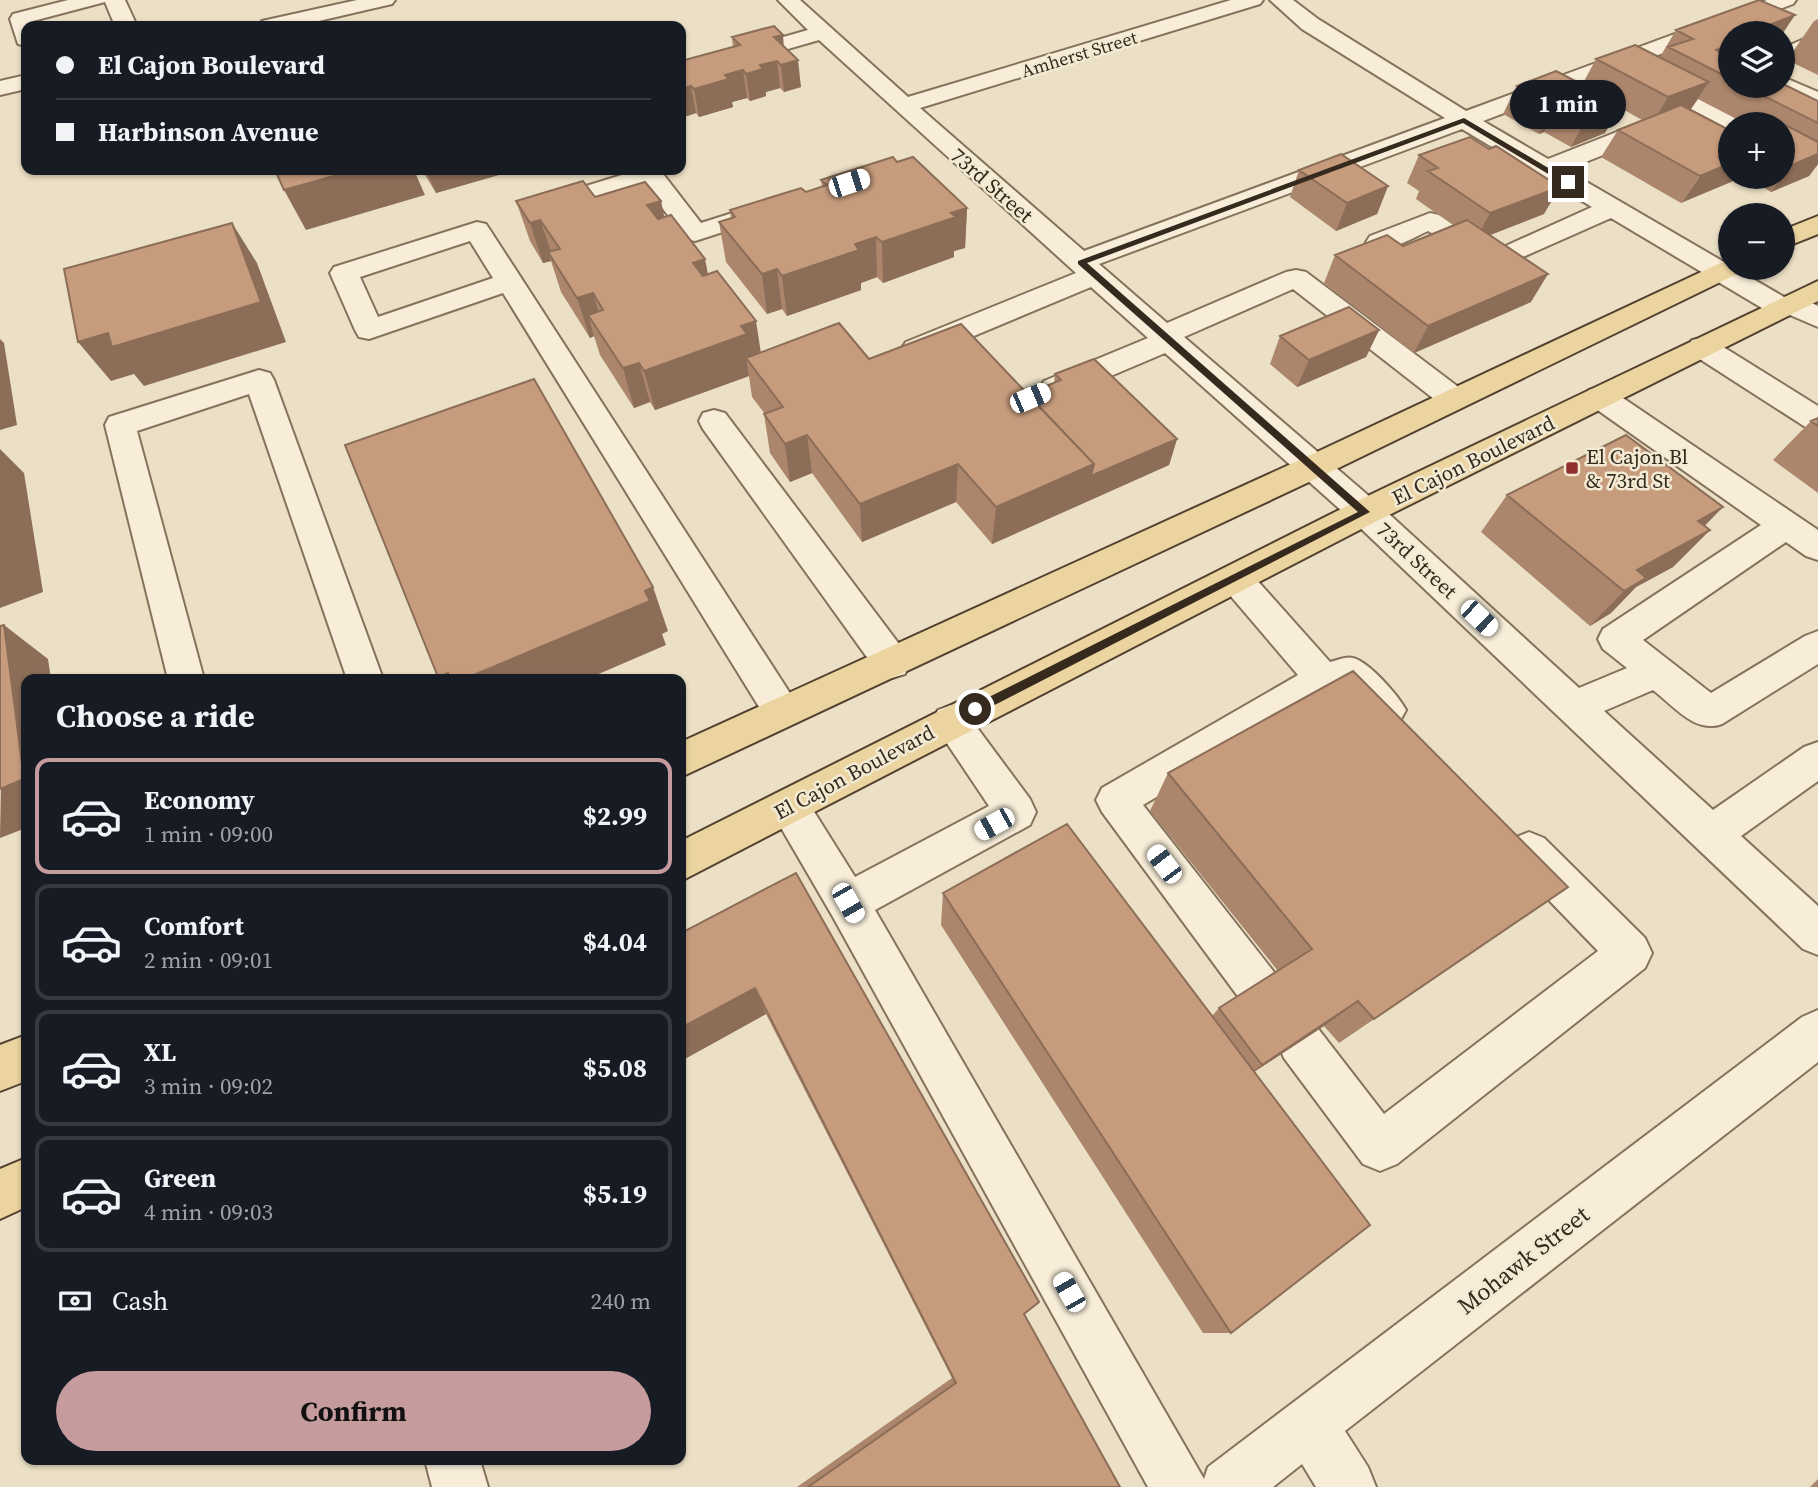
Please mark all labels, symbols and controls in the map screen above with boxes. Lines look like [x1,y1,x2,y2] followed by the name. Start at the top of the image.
[1718,21,1795,280] map controls
[1718,21,1795,98] button: layers
[1018,24,1140,83] street label: Amherst Street
[98,47,325,83] text: El Cajon Boulevard
[1510,80,1626,130] callout: 1 min
[1538,88,1598,120] text: 1 min
[1718,112,1795,189] button: +
[98,114,318,150] text: Harbinson Avenue
[944,141,1040,229] street label: 73rd Street
[1552,166,1584,198] route end
[826,167,873,199] car
[1718,203,1795,280] button: −
[1007,380,1054,416] car
[1387,408,1559,512] street label: El Cajon Boulevard
[1586,442,1688,495] place label: El Cajon Bl & 73rd St
[1564,460,1580,476] marker: El Cajon Bl & 73rd St
[1370,515,1464,605] street label: 73rd Street
[1457,596,1502,640] car
[959,693,991,725] route start
[56,694,255,738] text: Choose a ride
[769,717,939,827] street label: El Cajon Boulevard
[144,782,255,818] text: Economy
[60,785,123,848] icon: car
[583,798,647,834] text: $2.99
[971,805,1018,843] car
[144,818,273,850] text: 1 min · 09:00
[1143,841,1186,887] car
[829,880,868,926] car
[144,908,244,944] text: Comfort
[60,911,123,974] icon: car
[583,924,647,960] text: $4.04
[144,944,273,976] text: 2 min · 09:01
[144,1034,176,1070] text: XL
[60,1037,123,1100] icon: car
[583,1050,647,1086] text: $5.08
[144,1070,273,1102] text: 3 min · 09:02
[144,1160,216,1196] text: Green
[60,1163,123,1226] icon: car
[583,1176,647,1212] text: $5.19
[144,1196,273,1228] text: 4 min · 09:03
[1450,1198,1596,1322] street label: Mohawk Street
[1050,1269,1089,1315] car
[56,1282,94,1320] icon: cash
[112,1283,168,1319] text: Cash
[590,1285,651,1317] text: 240 m
[56,1371,651,1451] button: Confirm

